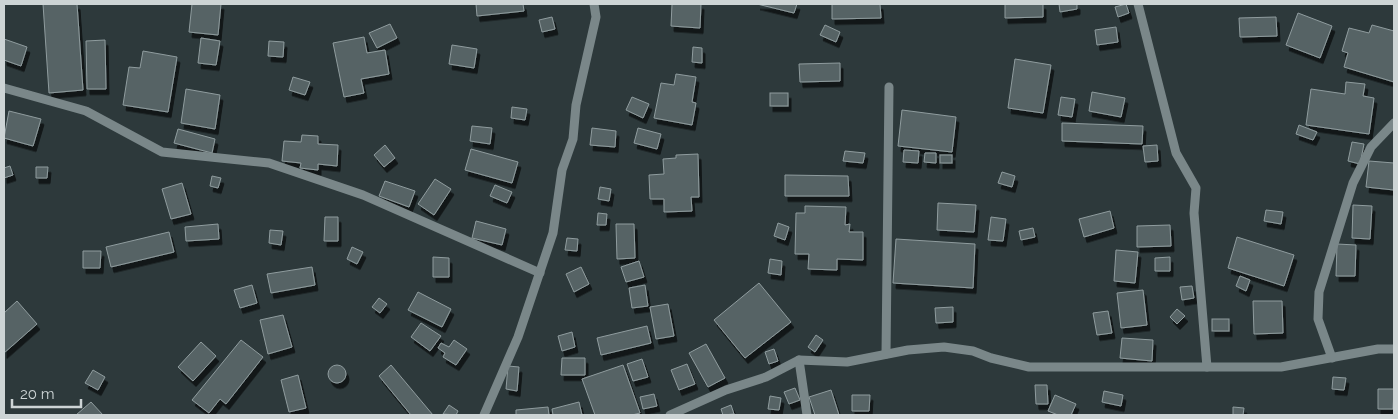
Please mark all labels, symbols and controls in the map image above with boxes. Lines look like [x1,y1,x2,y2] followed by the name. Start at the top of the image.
[12,376,81,408] scale bar
[20,385,55,403] text: 20 m

